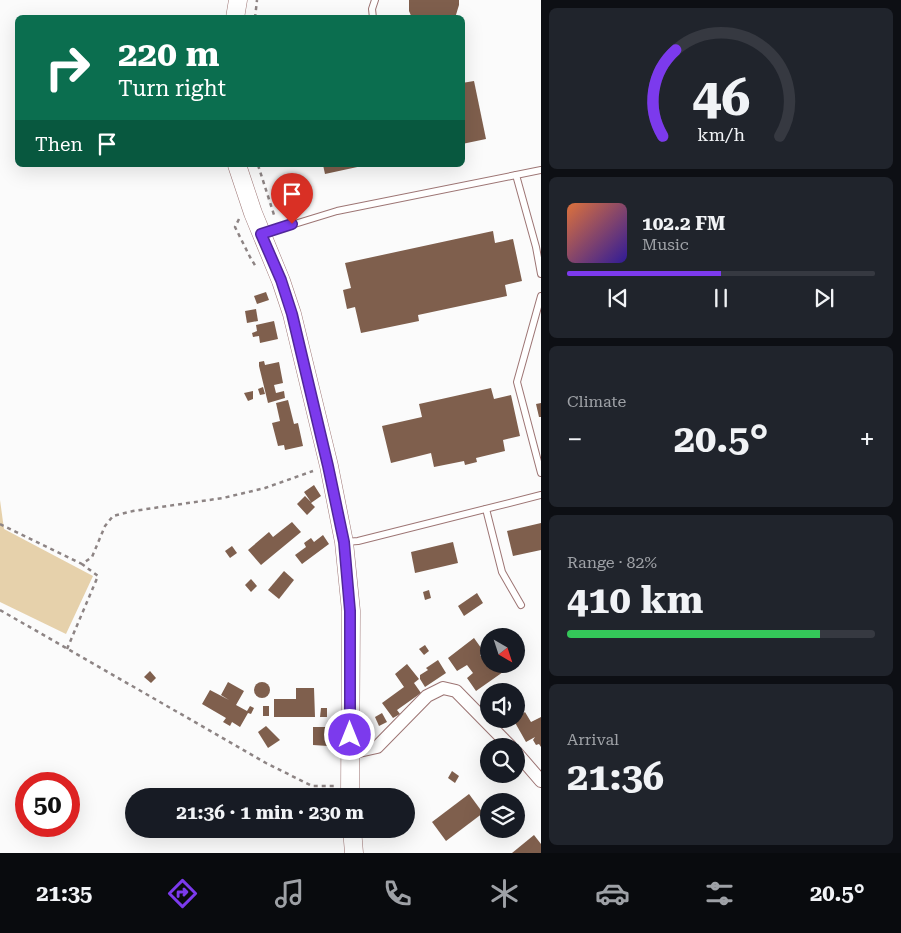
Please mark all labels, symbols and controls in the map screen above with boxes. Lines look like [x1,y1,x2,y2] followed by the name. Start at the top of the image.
[118,34,219,75] text: 220 m
[35,35,100,100] icon: right
[692,67,750,128] text: 46
[118,76,226,101] text: Turn right
[697,124,745,145] text: km/h
[93,130,121,158] icon: arrive
[35,133,83,156] text: Then
[271,173,313,224] pin
[278,180,306,208] icon: arrive
[642,212,725,235] text: 102.2 FM
[642,235,689,254] text: Music
[604,284,632,312] icon: previous
[707,284,735,312] icon: pause
[810,284,838,312] icon: next
[567,392,626,411] text: Climate
[674,417,768,461] text: 20.5°
[567,423,583,456] text: −
[859,423,875,456] text: +
[567,553,657,572] text: Range · 82%
[567,578,703,622] text: 410 km
[480,628,525,672] north arrow
[480,628,525,838] map controls
[480,683,525,728] button: sound
[323,708,375,760] position arrow
[567,730,619,749] text: Arrival
[480,738,525,783] button: search
[567,755,664,799] text: 21:36
[15,772,80,837] speed limit sign: 50
[480,793,525,838] button: layers
[176,801,364,824] text: 21:36 · 1 min · 230 m
[165,876,200,911] icon: directions
[272,876,307,911] icon: music
[380,876,415,911] icon: phone
[487,876,522,911] icon: climate
[595,876,630,911] icon: car
[702,876,737,911] icon: filters
[36,881,92,906] text: 21:35
[810,881,865,906] text: 20.5°

